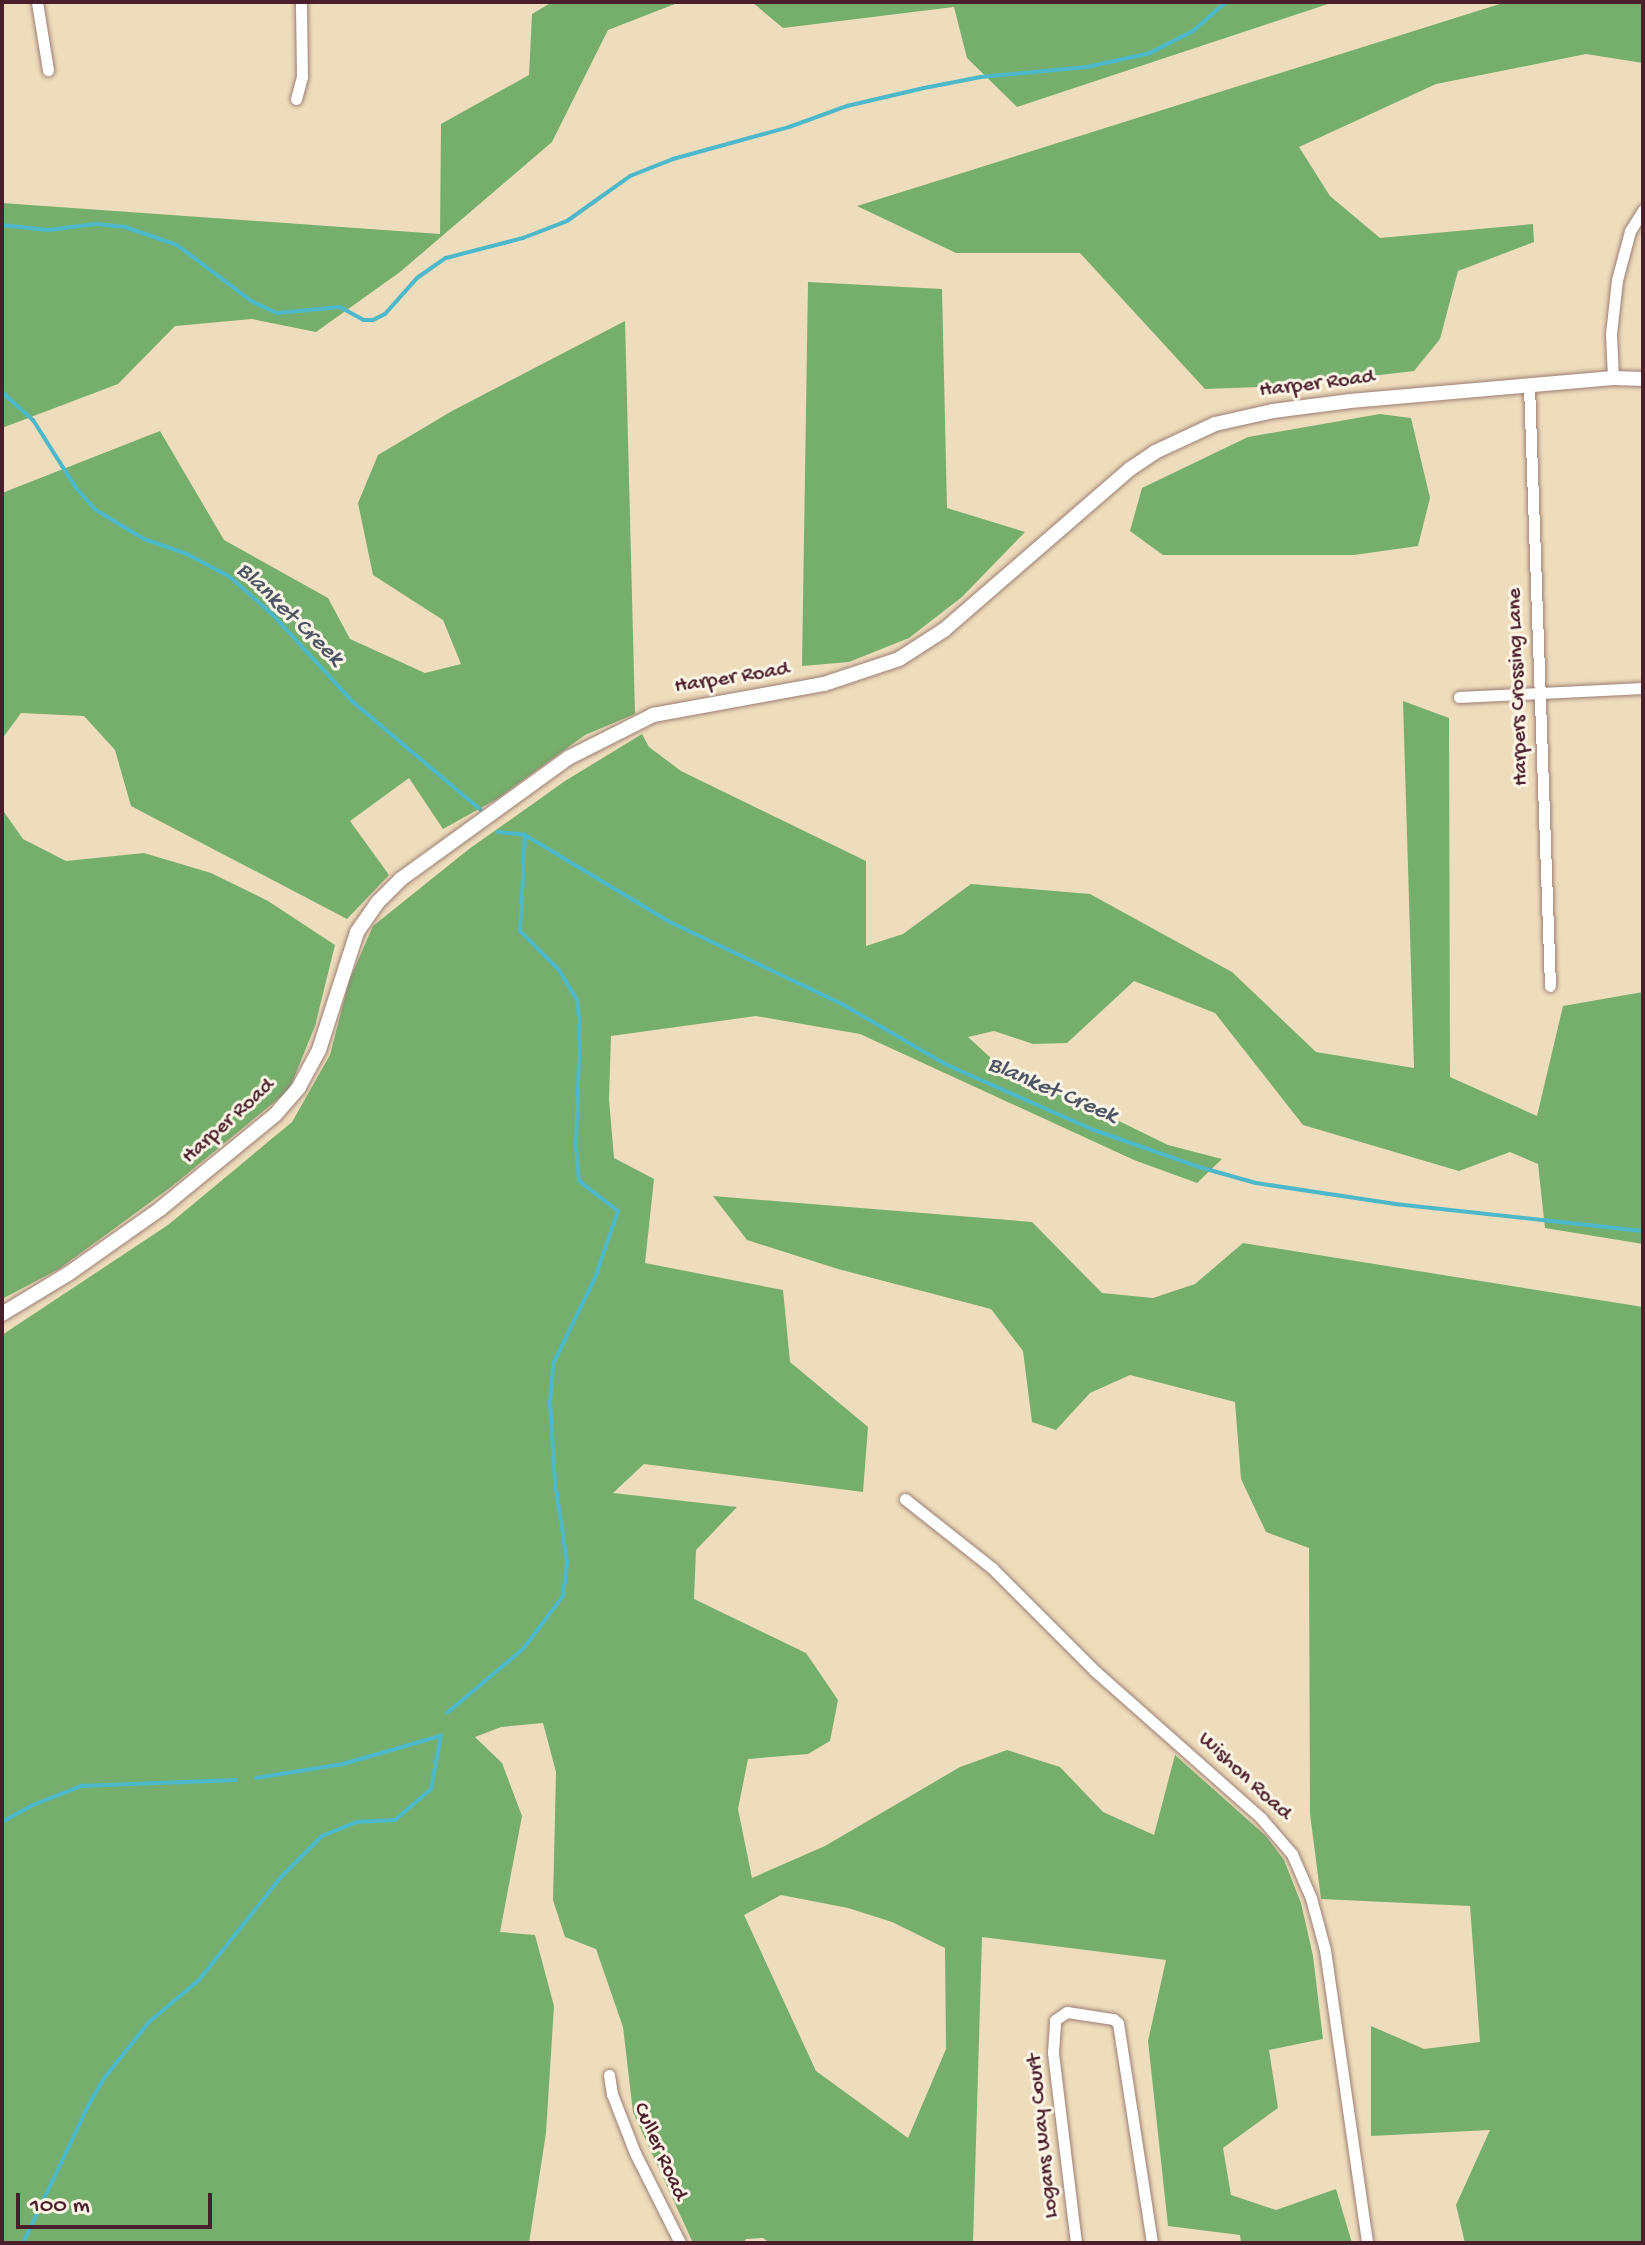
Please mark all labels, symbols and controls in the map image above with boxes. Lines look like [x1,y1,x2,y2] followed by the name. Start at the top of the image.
[1258,365,1376,405] street label: Harper Road
[229,557,349,673] water label: Blanket Creek
[1502,588,1536,786] street label: Harpers Crossing Lane
[673,657,791,701] street label: Harper Road
[983,1051,1121,1131] water label: Blanket Creek
[177,1073,281,1171] street label: Harper Road
[1192,1727,1296,1827] street label: Wishon Road
[1022,2052,1066,2220] street label: Logans Way Court
[626,2099,692,2205] street label: Culler Road
[20,2177,216,2227] scale bar
[30,2192,90,2221] text: 100 m

